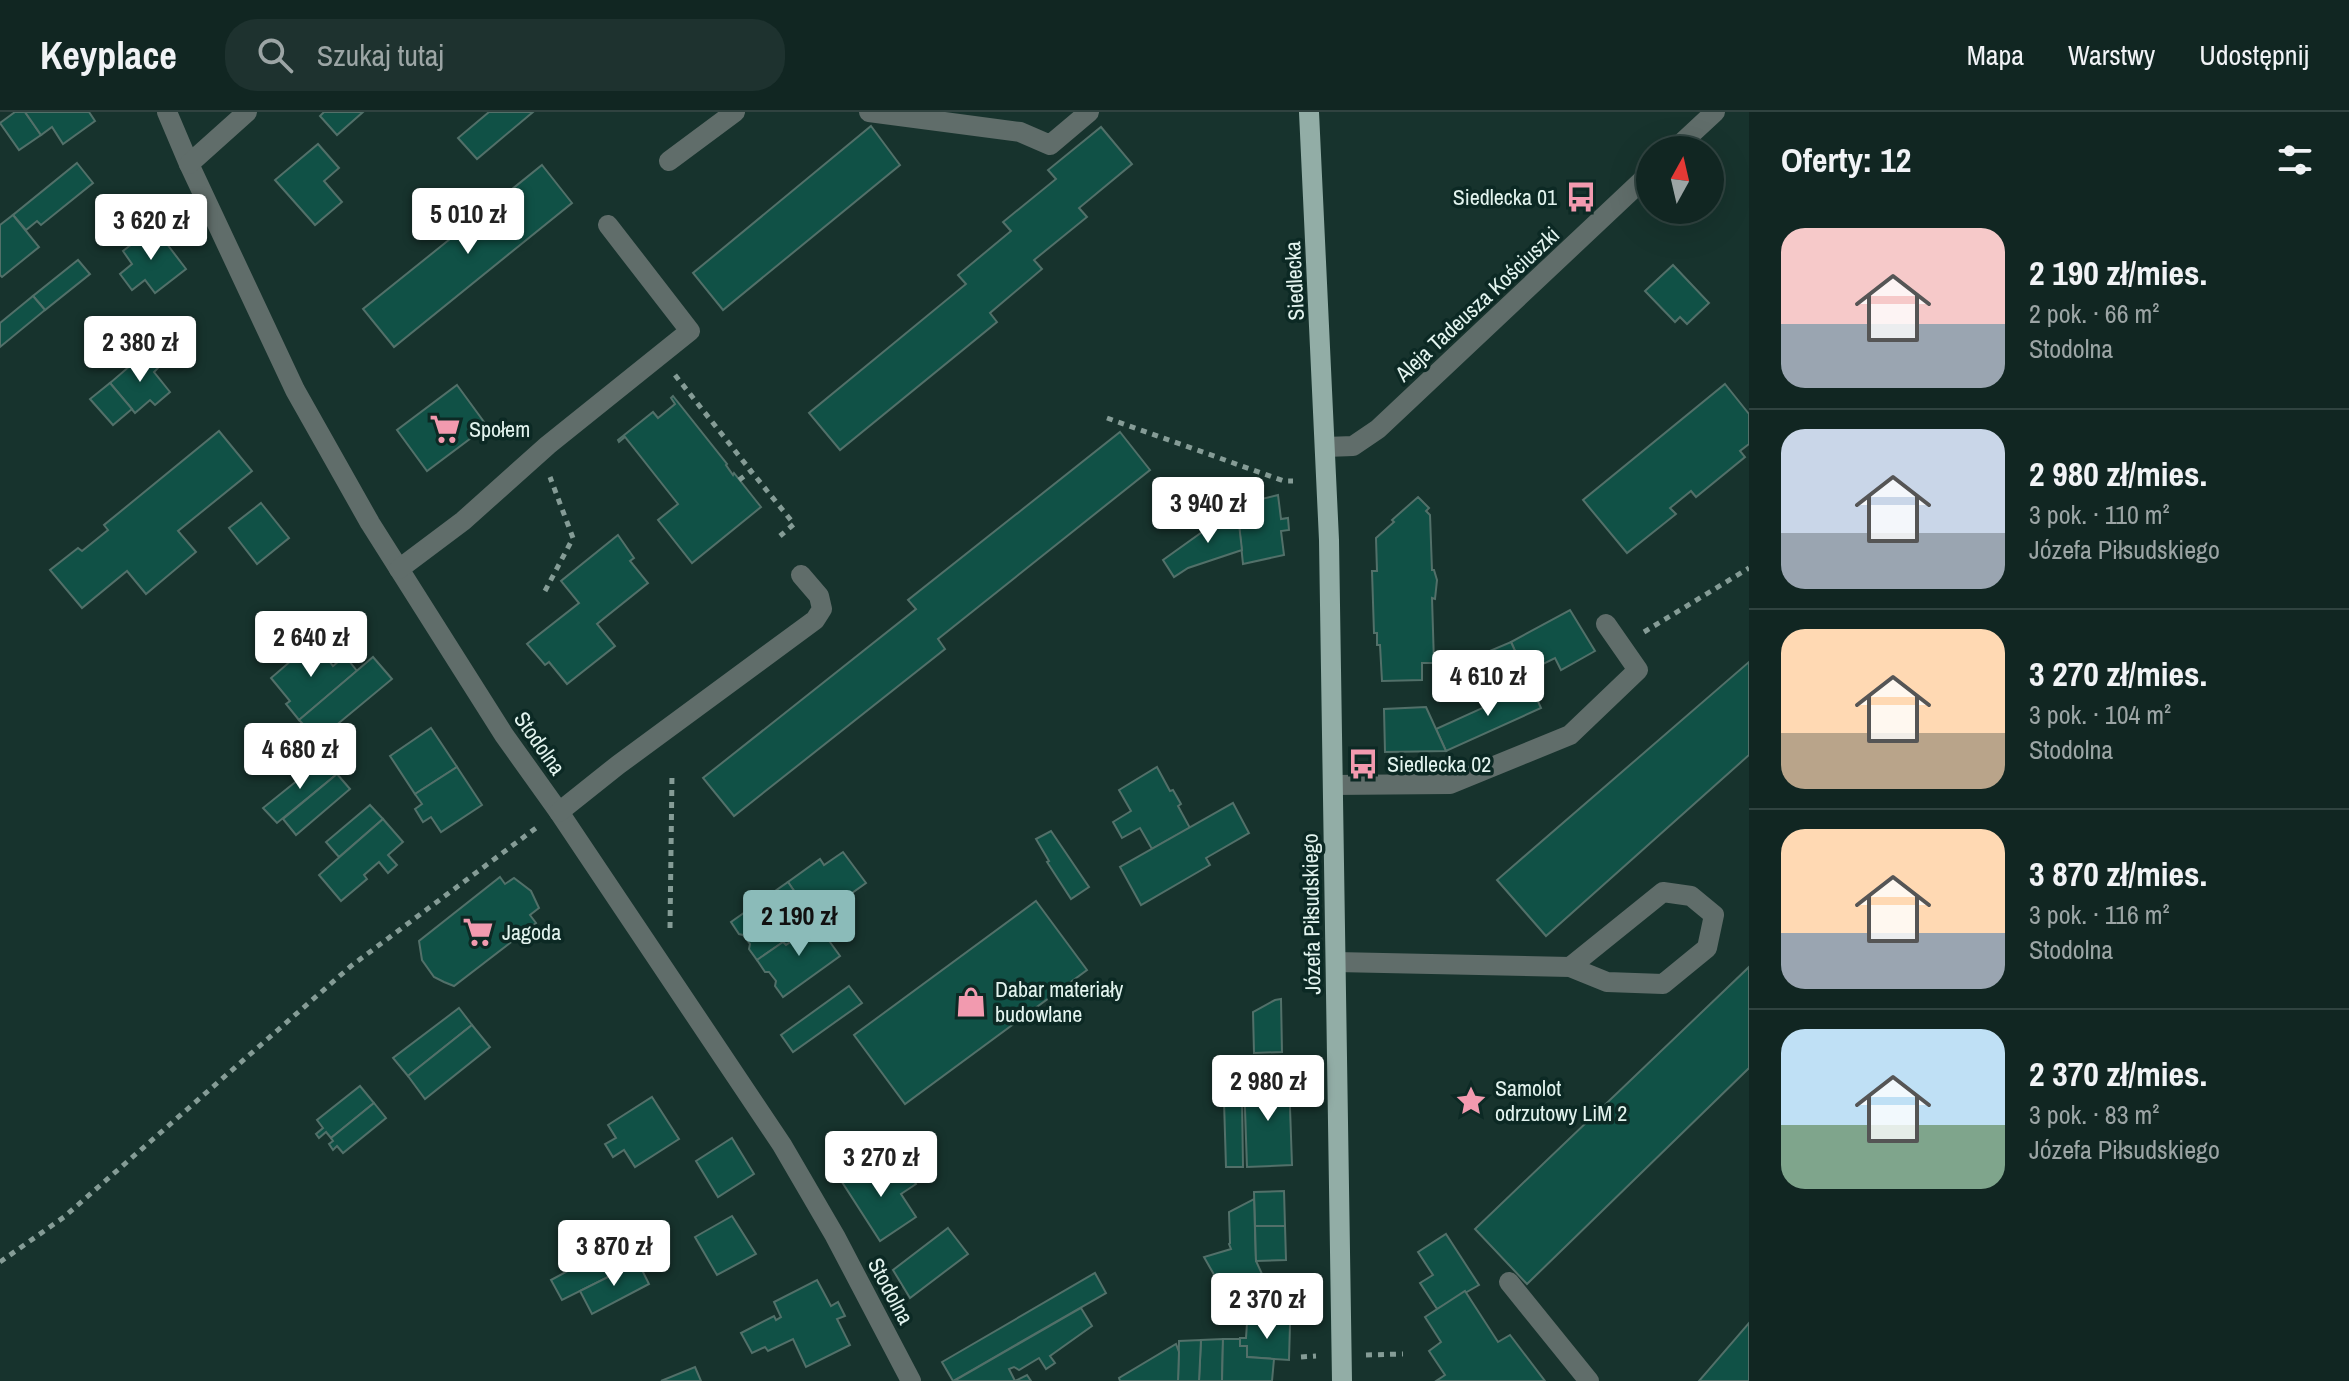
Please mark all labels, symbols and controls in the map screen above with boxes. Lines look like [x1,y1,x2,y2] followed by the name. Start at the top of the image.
[225,19,785,91] search box
[40,30,177,81] text: Keyplace
[253,33,297,77] icon: search
[317,35,444,75] text: Szukaj tutaj
[1967,36,2024,74] text: Mapa
[2068,36,2155,74] text: Warstwy
[2199,36,2309,74] text: Udostępnij
[1636,136,1724,224] north arrow
[1636,136,1724,224] map controls
[1781,137,1911,183] text: Oferty: 12
[2273,138,2317,182] icon: filters
[1564,180,1598,214] bus stop icon: Siedlecka 01
[1453,182,1557,212] place label: Siedlecka 01
[385,188,551,256] pin: 5 010 zł
[68,194,234,262] pin: 3 620 zł
[430,196,506,231] text: 5 010 zł
[113,202,189,237] text: 3 620 zł
[1388,220,1566,389] street label: Aleja Tadeusza Kościuszki
[1277,241,1311,321] street label: Siedlecka
[2029,250,2207,296] text: 2 190 zł/mies.
[1845,260,1941,356] icon: home
[2029,296,2159,331] text: 2 pok. · 66 m²
[57,316,223,384] pin: 2 380 zł
[102,324,178,359] text: 2 380 zł
[2029,331,2113,366] text: Stodolna
[428,412,462,446] supermarket icon: Społem
[469,414,530,444] place label: Społem
[2029,451,2207,497] text: 2 980 zł/mies.
[1845,461,1941,557] icon: home
[1125,477,1291,545] pin: 3 940 zł
[1170,485,1246,520] text: 3 940 zł
[2029,497,2170,532] text: 3 pok. · 110 m²
[2029,532,2220,567] text: Józefa Piłsudskiego
[228,611,394,679] pin: 2 640 zł
[273,619,349,654] text: 2 640 zł
[1405,650,1571,718] pin: 4 610 zł
[2029,651,2207,697] text: 3 270 zł/mies.
[1450,658,1526,693] text: 4 610 zł
[1845,661,1941,757] icon: home
[2029,697,2171,732] text: 3 pok. · 104 m²
[507,705,573,781] street label: Stodolna
[217,723,383,791] pin: 4 680 zł
[262,731,338,766] text: 4 680 zł
[2029,732,2113,767] text: Stodolna
[1346,747,1380,781] bus stop icon: Siedlecka 02
[1387,749,1491,779] place label: Siedlecka 02
[1295,833,1327,995] street label: Józefa Piłsudskiego
[2029,851,2207,897] text: 3 870 zł/mies.
[1845,861,1941,957] icon: home
[716,890,882,958] pin: 2 190 zł
[2029,897,2170,932] text: 3 pok. · 116 m²
[761,898,837,933] text: 2 190 zł
[461,915,495,949] supermarket icon: Jagoda
[502,917,561,947] place label: Jagoda
[2029,932,2113,967] text: Stodolna
[995,974,1123,1029] place label: Dabar materiały budowlane
[954,985,988,1019] shop icon: Dabar materiały budowlane
[2029,1051,2207,1097] text: 2 370 zł/mies.
[1185,1055,1351,1123] pin: 2 980 zł
[1845,1061,1941,1157] icon: home
[1230,1063,1306,1098] text: 2 980 zł
[1495,1073,1627,1128] place label: Samolot odrzutowy LiM 2
[1454,1084,1488,1118] place icon: Samolot odrzutowy LiM 2
[2029,1097,2159,1132] text: 3 pok. · 83 m²
[798,1131,964,1199] pin: 3 270 zł
[2029,1132,2220,1167] text: Józefa Piłsudskiego
[843,1139,919,1174] text: 3 270 zł
[531,1220,697,1288] pin: 3 870 zł
[576,1228,652,1263] text: 3 870 zł
[861,1253,921,1329] street label: Stodolna
[1184,1273,1350,1341] pin: 2 370 zł
[1229,1281,1305,1316] text: 2 370 zł

